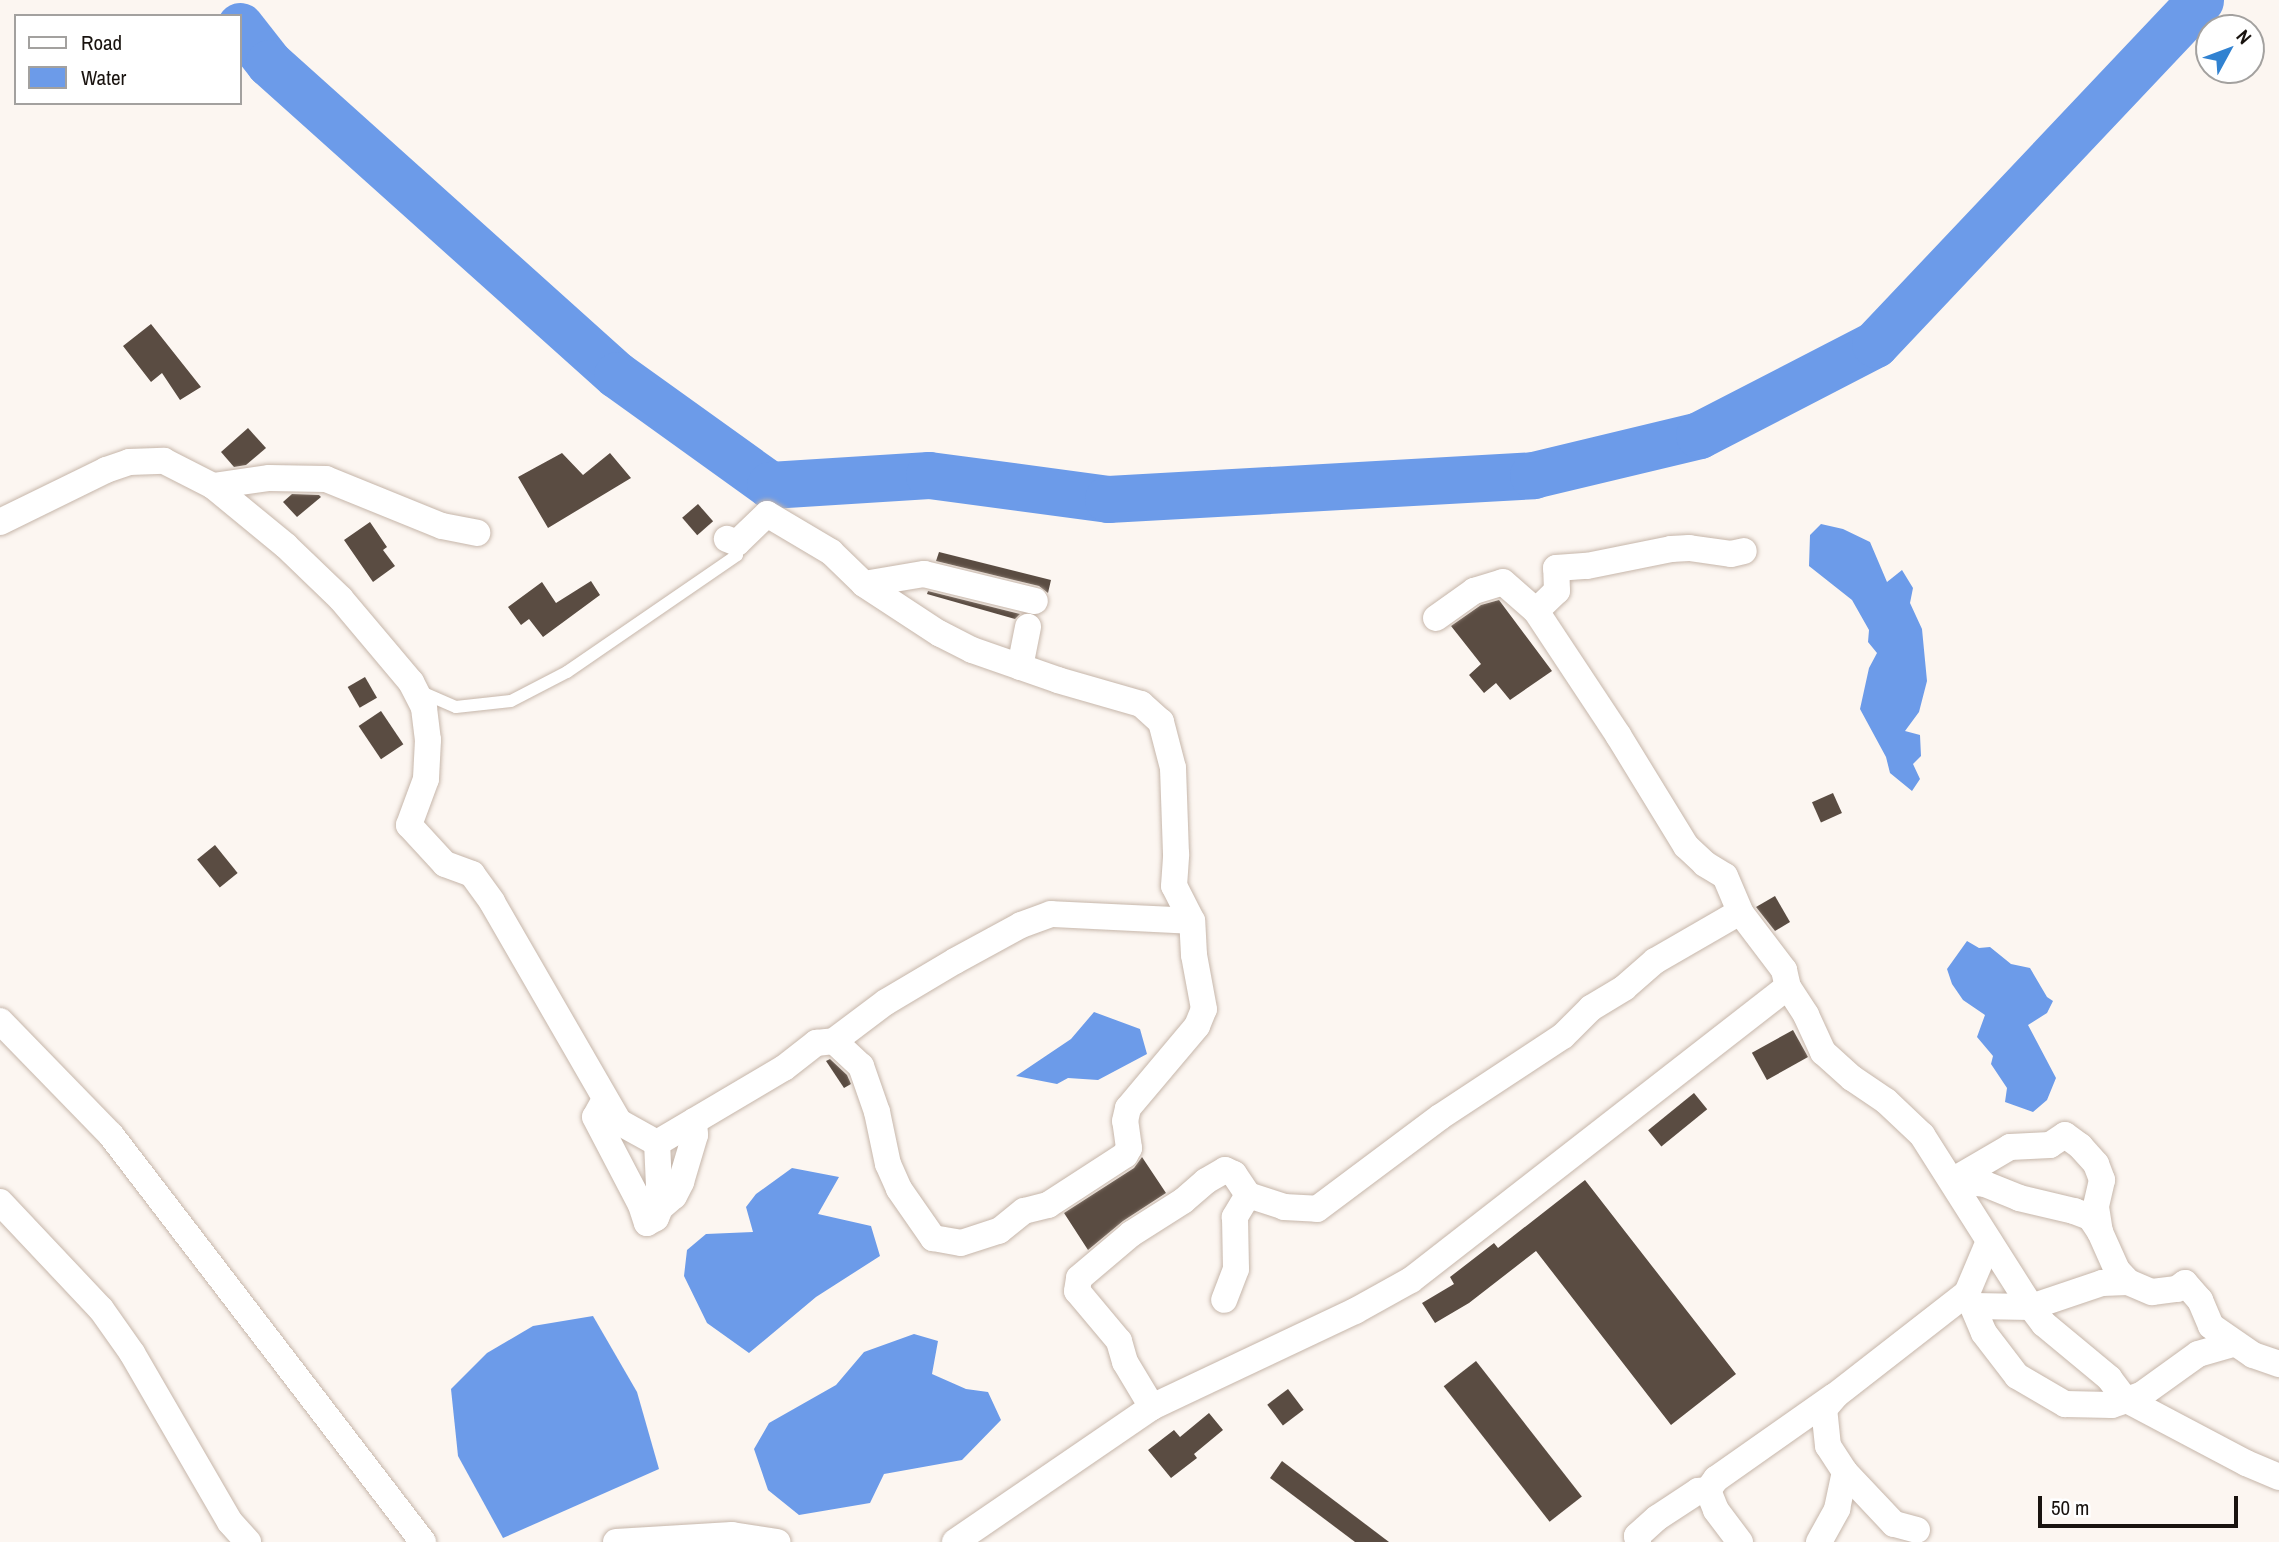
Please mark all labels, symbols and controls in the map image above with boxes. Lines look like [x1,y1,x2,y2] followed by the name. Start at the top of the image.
[14,14,242,105] legend
[2195,14,2265,84] north arrow
[2231,24,2258,49] text: N
[81,28,122,57] text: Road
[81,63,126,92] text: Water
[2041,1482,2240,1526] scale bar
[2051,1493,2089,1522] text: 50 m

